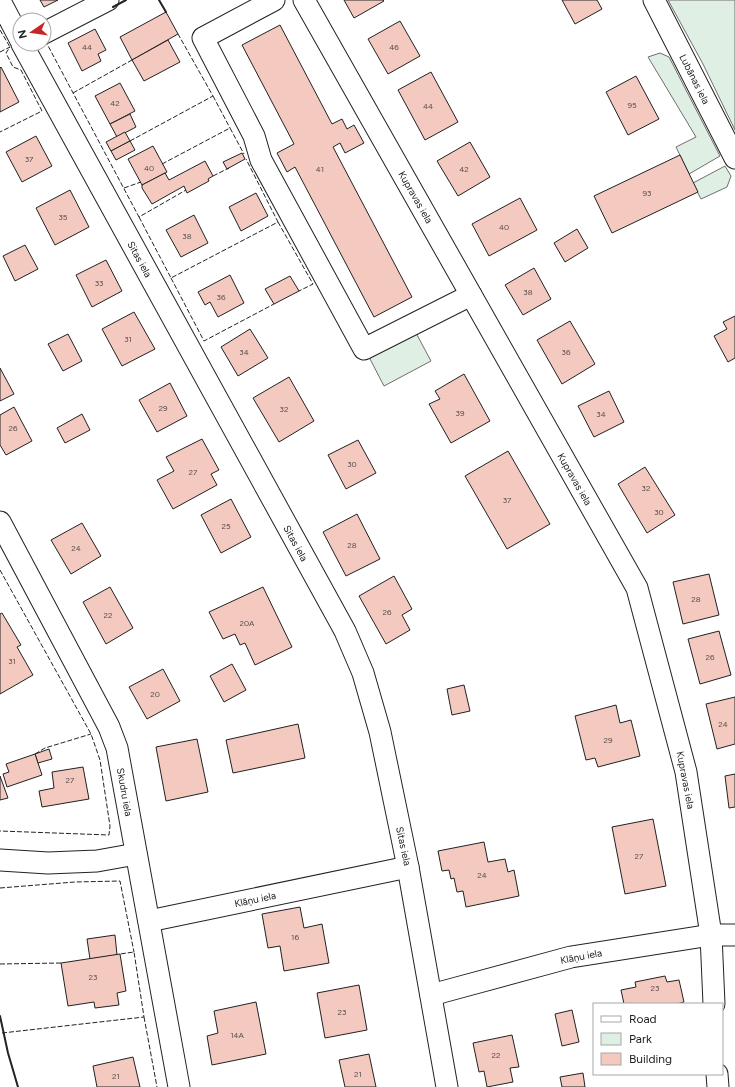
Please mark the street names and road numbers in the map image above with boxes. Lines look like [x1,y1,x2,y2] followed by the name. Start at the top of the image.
[676,52,713,107] street label: Lubānas iela
[395,169,436,226] street label: Kupravas iela
[124,239,155,280] street label: Sitas iela
[554,451,595,508] street label: Kupravas iela
[280,523,311,564] street label: Sitas iela
[674,750,697,810] street label: Kupravas iela
[114,767,135,817] street label: Skudru iela
[393,825,414,867] street label: Sitas iela
[233,889,277,910] street label: Klāņu iela
[559,946,603,967] street label: Klāņu iela

